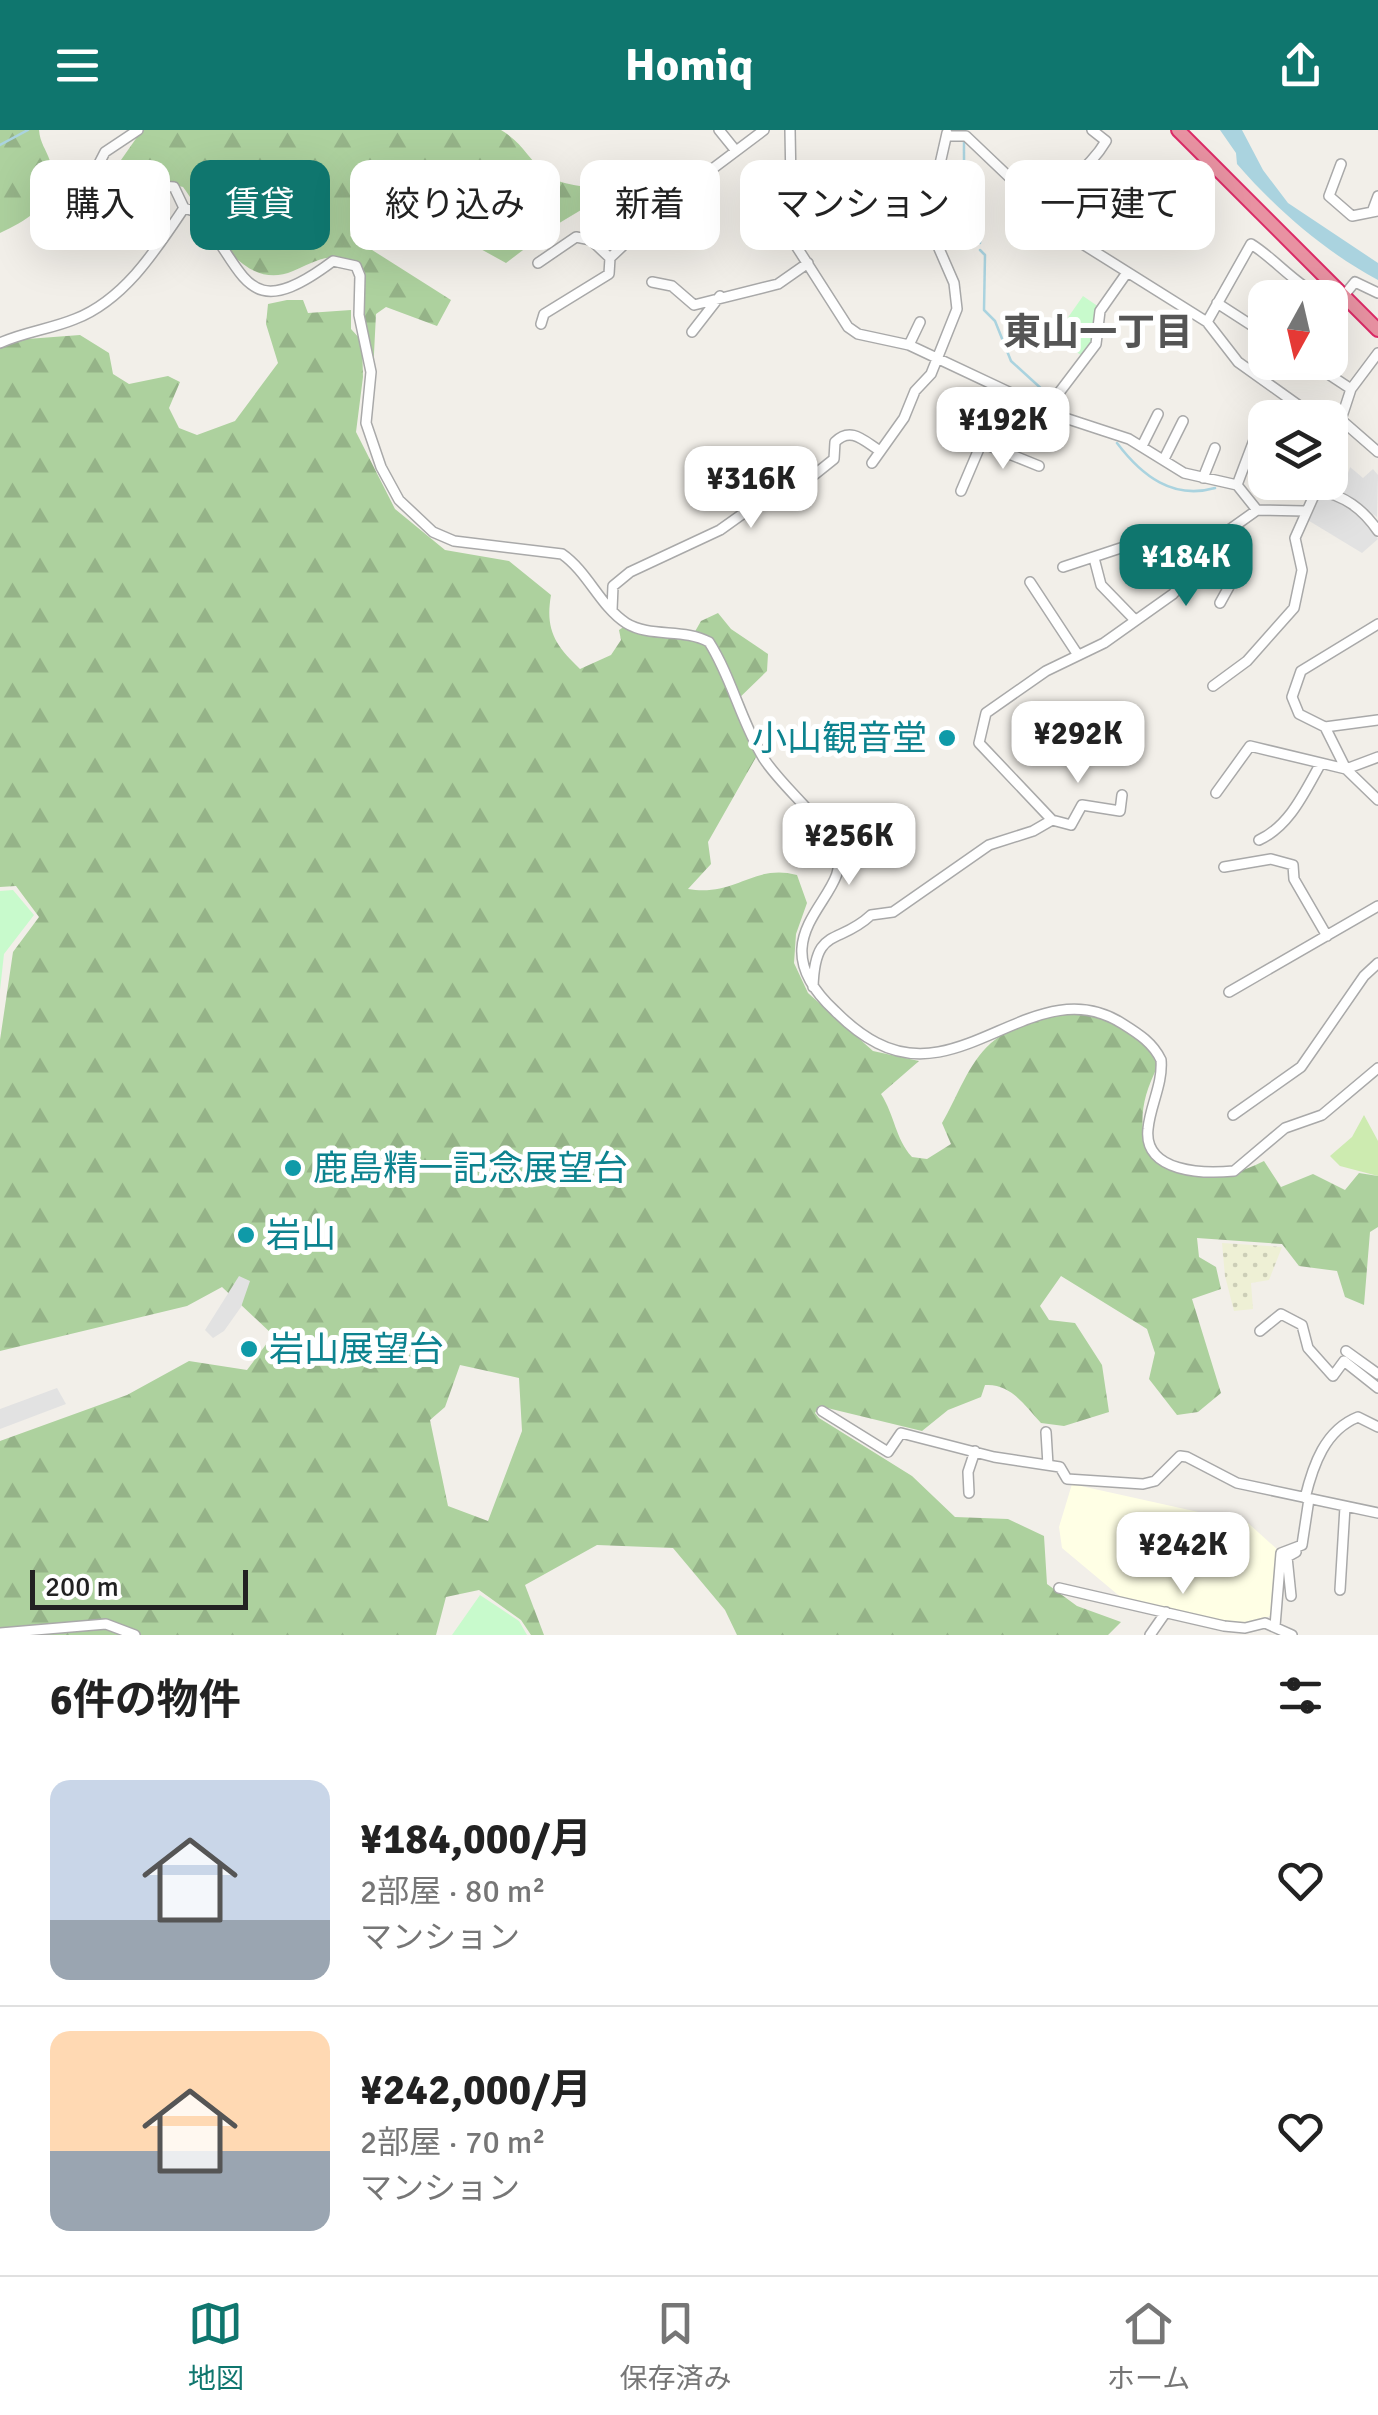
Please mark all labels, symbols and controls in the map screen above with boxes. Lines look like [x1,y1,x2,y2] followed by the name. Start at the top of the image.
[50,38,105,93] icon: menu
[625,38,753,93] text: Homiq
[1273,38,1328,93] icon: share
[30,160,170,250] chip: 購入
[190,160,330,250] chip: 賃貸
[350,160,560,250] chip: 絞り込み
[580,160,720,250] chip: 新着
[740,160,985,250] chip: マンション
[1005,160,1215,250] chip: 一戸建て
[1248,280,1348,380] north arrow
[1248,280,1348,500] map controls
[1003,309,1193,356] district label: 東山一丁目
[933,387,1073,472] pin: ¥192K
[959,400,1047,439] text: ¥192K
[1248,400,1348,500] button: layers
[681,446,821,531] pin: ¥316K
[707,459,795,498] text: ¥316K
[1116,524,1256,609] pin: ¥184K
[1142,537,1230,576] text: ¥184K
[1008,701,1148,786] pin: ¥292K
[1034,714,1122,753] text: ¥292K
[752,717,927,760] place label: 小山観音堂
[936,727,958,749] marker: 小山観音堂
[779,803,919,888] pin: ¥256K
[805,816,893,855] text: ¥256K
[313,1147,628,1190] place label: 鹿島精一記念展望台
[282,1157,304,1179] marker: 鹿島精一記念展望台
[266,1214,336,1257] place label: 岩山
[235,1224,257,1246] marker: 岩山
[269,1328,444,1371] place label: 岩山展望台
[238,1338,260,1360] marker: 岩山展望台
[1113,1512,1253,1597] pin: ¥242K
[1139,1525,1227,1564] text: ¥242K
[30,1565,248,1610] scale bar
[45,1570,119,1604] text: 200 m
[1273,1668,1328,1723] icon: filters
[50,1675,241,1726] text: 6件の物件
[360,1814,592,1865] text: ¥184,000/月
[130,1820,250,1940] icon: home
[1273,1853,1328,1908] icon: heart
[360,1872,546,1911] text: 2部屋 · 80 m²
[360,1918,520,1957] text: マンション
[360,2065,592,2116] text: ¥242,000/月
[130,2071,250,2191] icon: home
[1273,2104,1328,2159] icon: heart
[360,2123,546,2162] text: 2部屋 · 70 m²
[360,2169,520,2208] text: マンション
[188,2296,244,2396] tab: 地図
[619,2296,731,2396] tab: 保存済み
[1107,2296,1190,2396] tab: ホーム

